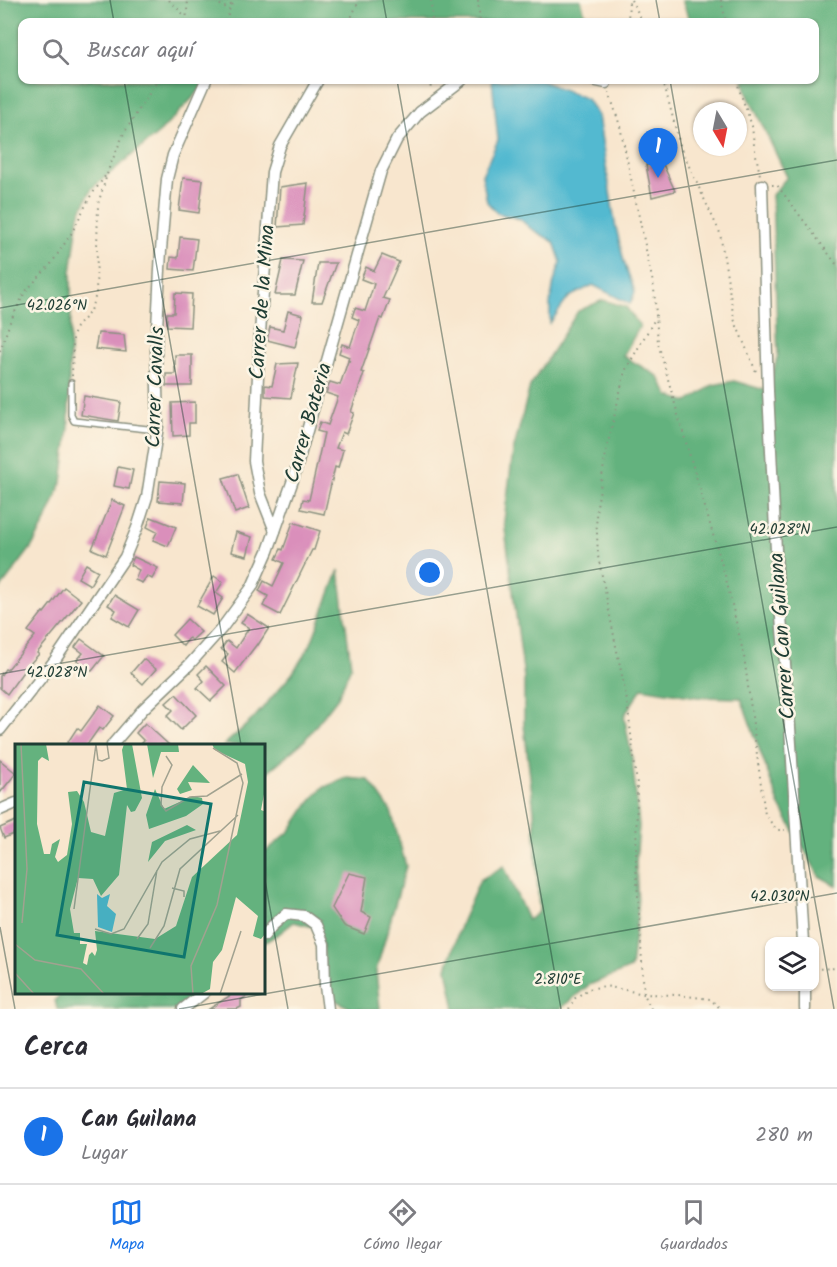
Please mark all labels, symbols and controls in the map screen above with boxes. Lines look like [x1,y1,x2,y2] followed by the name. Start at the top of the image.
[18,18,819,84] search box
[87,34,194,69] text: Buscar aquí
[39,35,72,68] icon: search
[693,102,747,156] north arrow
[638,128,678,178] pin: 1
[241,223,285,381] street label: Carrer de la Mina
[27,294,87,318] text: 42.026°N
[137,326,175,448] street label: Carrer Cavalls
[276,359,342,487] street label: Carrer Bateria
[749,518,811,542] text: 42.028°N
[761,551,805,721] street label: Carrer Can Guilana
[415,558,444,587] your location
[26,661,88,685] text: 42.028°N
[15,744,266,994] inset map
[750,885,810,909] text: 42.030°N
[765,937,819,991] map controls
[765,937,819,991] button: layers
[534,968,583,992] text: 2.810°E
[24,1027,88,1069] text: Cerca
[81,1103,196,1138] text: Can Guilana
[40,1120,47,1152] text: 1
[755,1120,813,1152] text: 280 m
[81,1138,127,1170] text: Lugar
[109,1196,144,1257] tab: Mapa
[363,1196,442,1257] tab: Cómo llegar
[660,1196,728,1257] tab: Guardados

